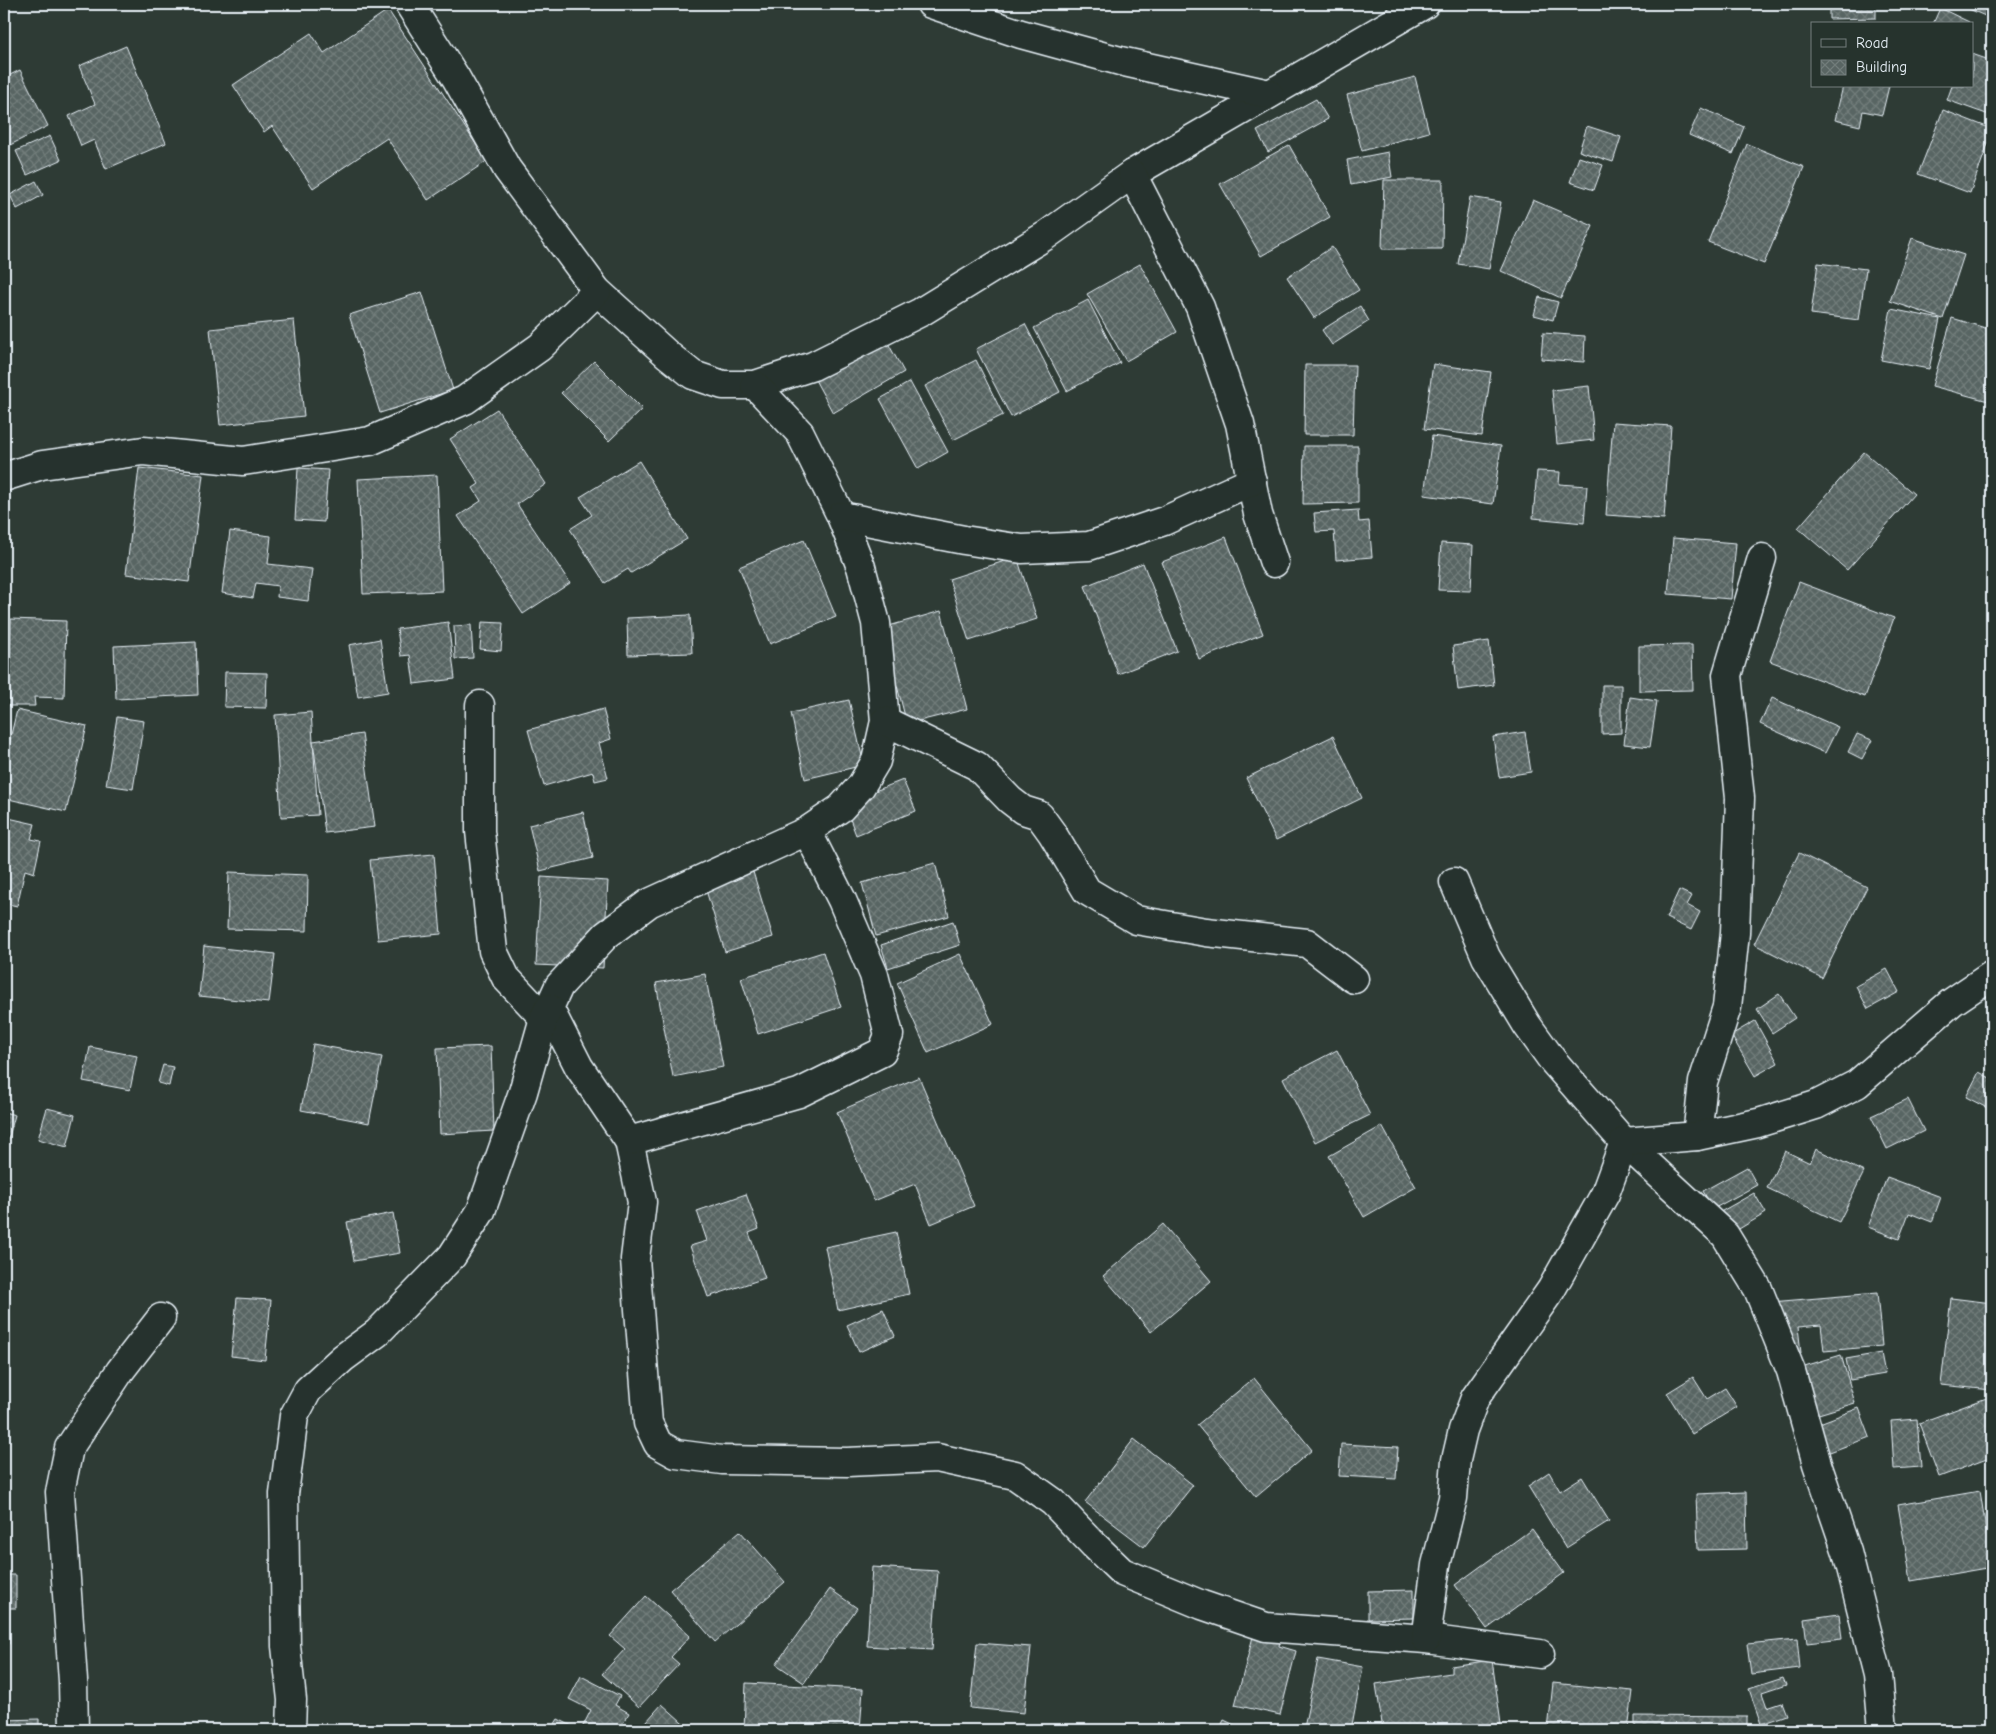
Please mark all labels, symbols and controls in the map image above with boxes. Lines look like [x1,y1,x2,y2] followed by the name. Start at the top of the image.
[1811,22,1974,88] legend
[1856,34,1888,52] text: Road
[1856,58,1907,76] text: Building

